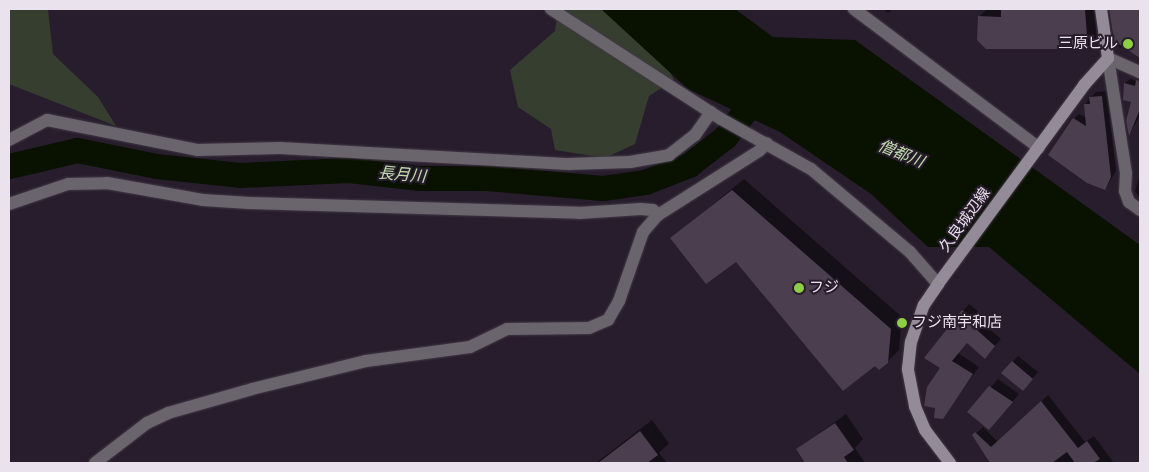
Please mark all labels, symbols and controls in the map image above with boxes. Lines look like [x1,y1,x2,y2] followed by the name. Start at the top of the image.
[1058,35,1118,53] place label: 三原ビル
[1122,38,1134,50] marker: 三原ビル
[875,136,927,172] water label: 僧都川
[377,163,427,187] water label: 長月川
[936,184,994,256] street label: 久良城辺線
[809,279,839,297] place label: フジ
[793,282,805,294] marker: フジ
[912,314,1002,332] place label: フジ南宇和店
[896,317,908,329] marker: フジ南宇和店

